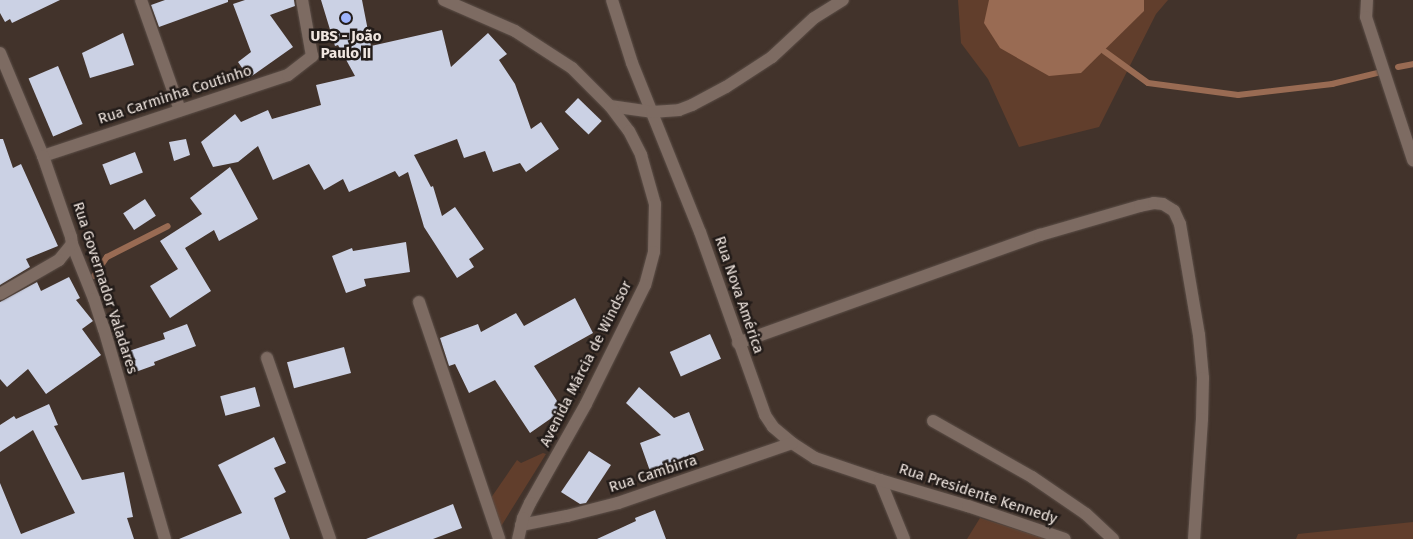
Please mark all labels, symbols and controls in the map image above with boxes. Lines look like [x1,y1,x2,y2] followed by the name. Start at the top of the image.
[339,11,353,25] marker: UBS - João Paulo II
[311,27,381,62] place label: UBS - João Paulo II
[96,62,254,128] street label: Rua Carminha Coutinho
[69,200,141,376] street label: Rua Governador Valadares
[710,234,768,356] street label: Rua Nova América
[536,278,636,450] street label: Avenida Márcia de Windsor
[607,451,699,497] street label: Rua Cambirra
[897,460,1059,528] street label: Rua Presidente Kennedy

